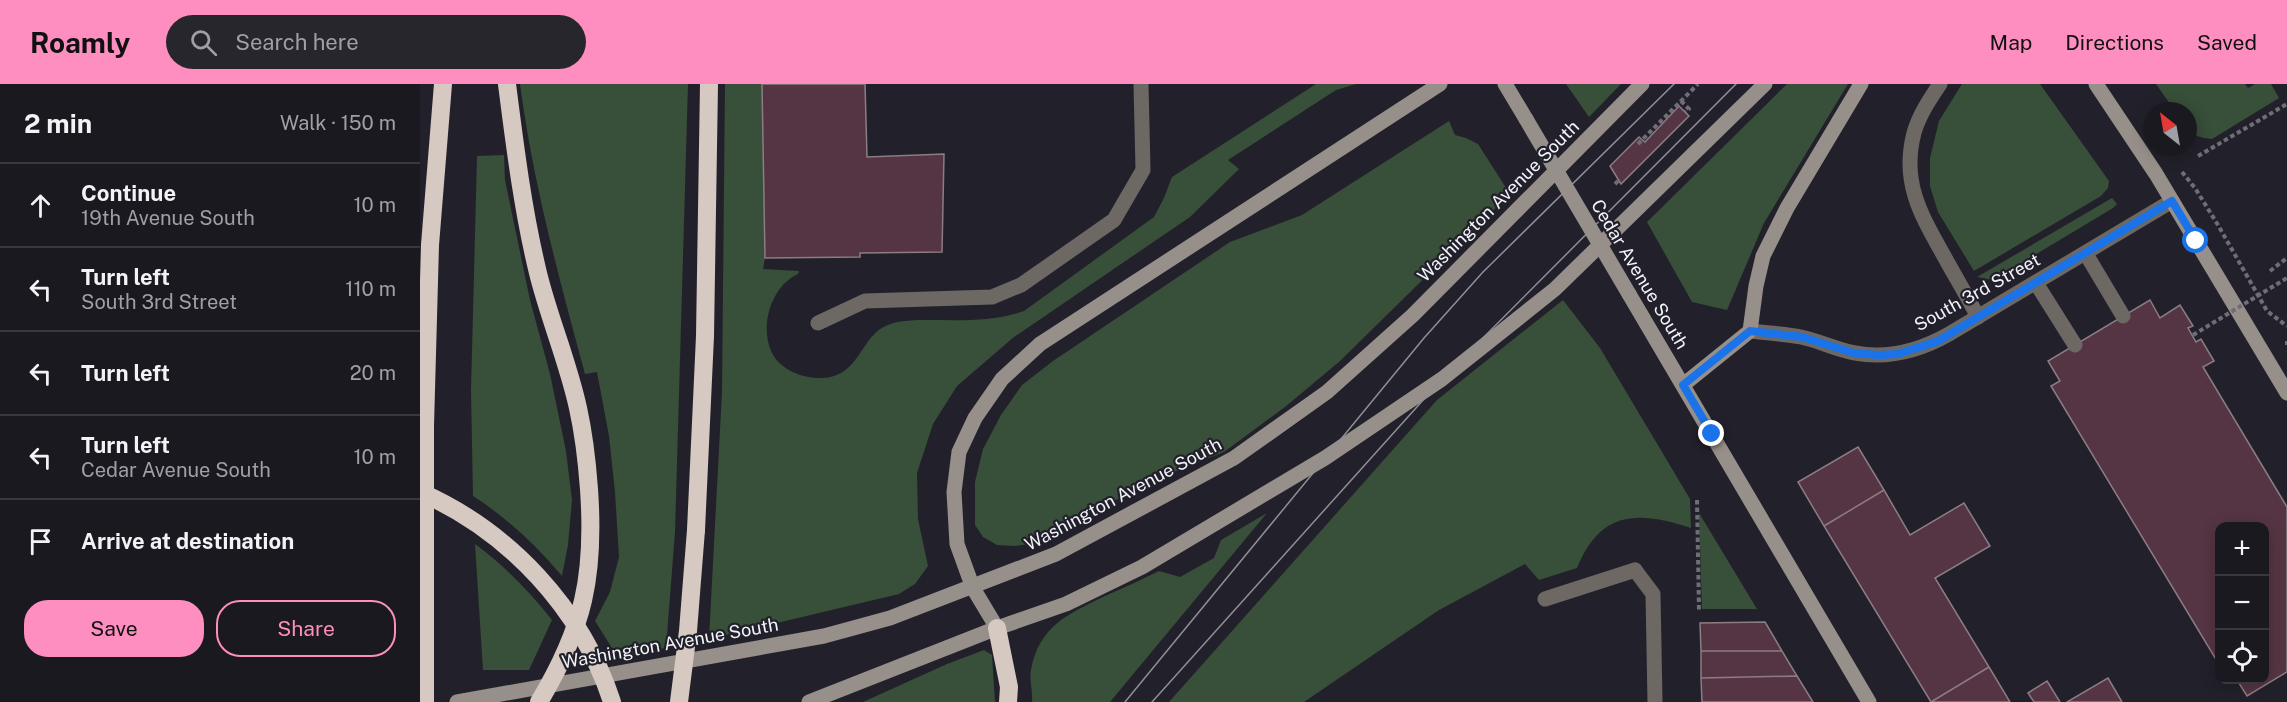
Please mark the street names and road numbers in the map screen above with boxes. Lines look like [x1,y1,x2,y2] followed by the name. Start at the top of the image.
[1413,116,1583,286] street label: Washington Avenue South
[1587,195,1693,353] street label: Cedar Avenue South
[1911,249,2043,335] street label: South 3rd Street
[1021,433,1225,555] street label: Washington Avenue South
[560,614,780,672] street label: Washington Avenue South

